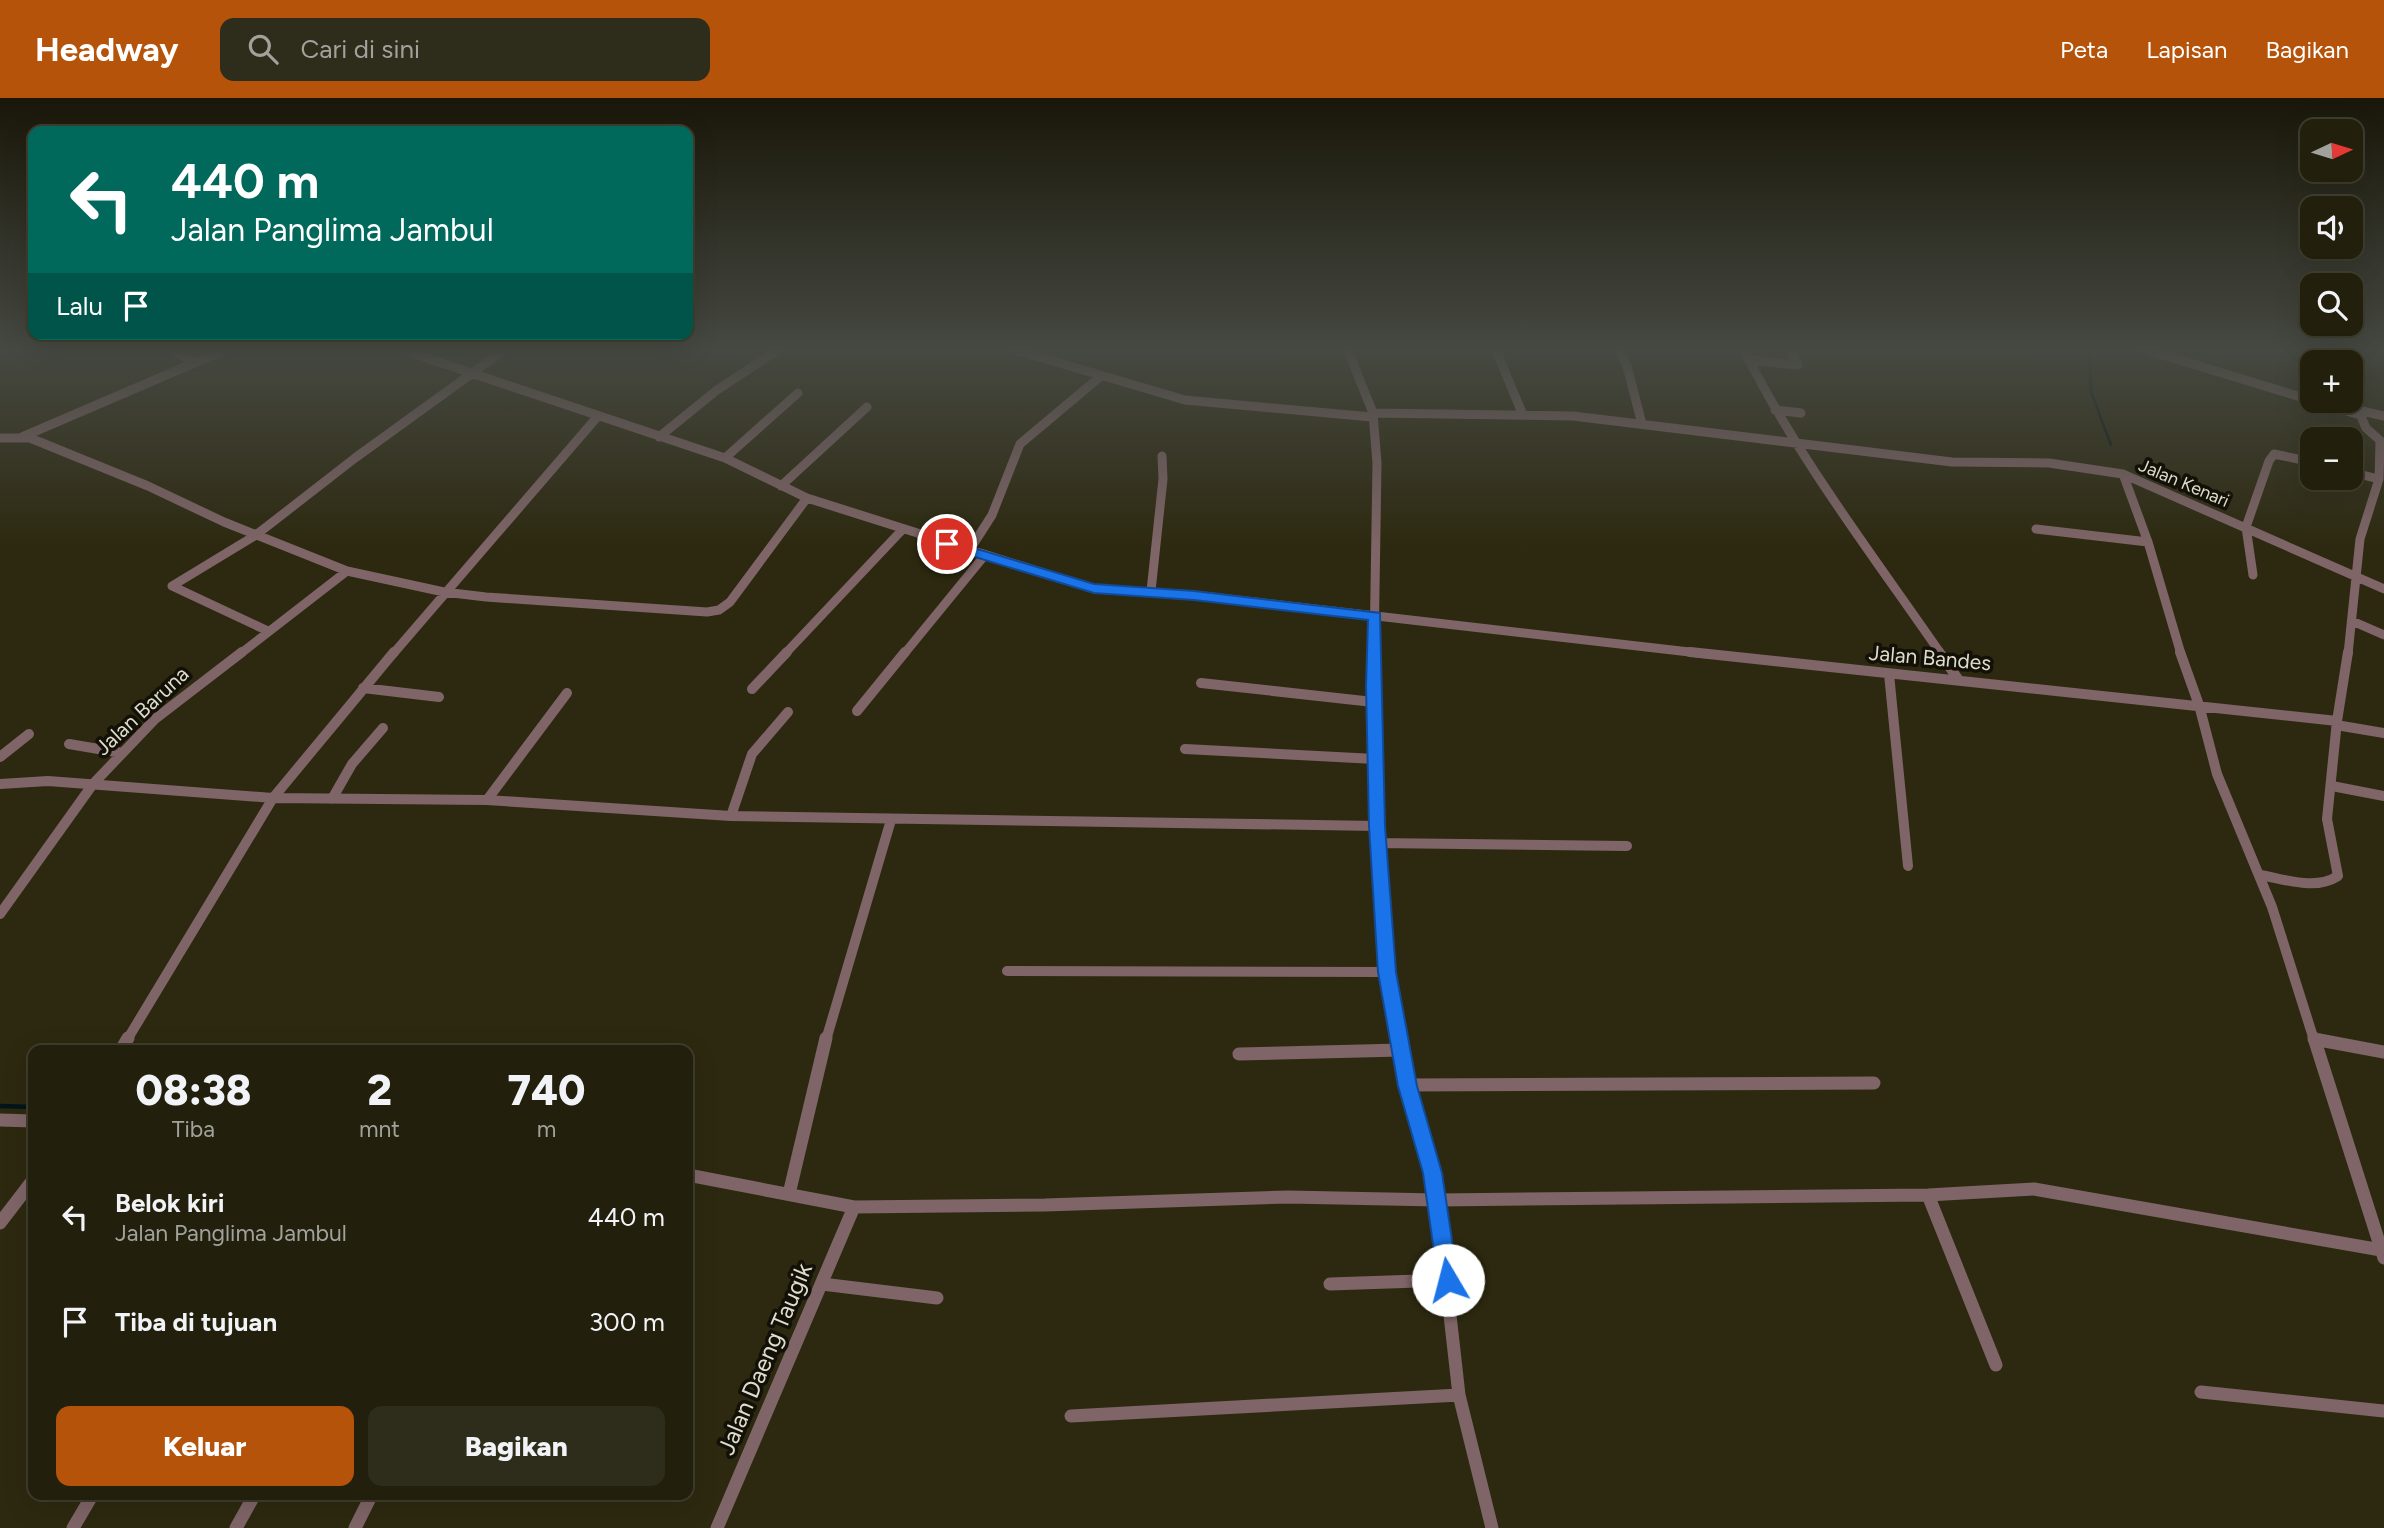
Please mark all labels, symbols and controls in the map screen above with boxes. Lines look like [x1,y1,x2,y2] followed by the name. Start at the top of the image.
[220,18,710,81] search box
[35,30,178,69] text: Headway
[244,30,282,68] icon: search
[300,33,420,65] text: Cari di sini
[2060,35,2108,64] text: Peta
[2146,35,2227,64] text: Lapisan
[2265,35,2349,64] text: Bagikan
[2300,119,2362,182] north arrow
[2300,119,2363,490] map controls
[171,151,319,210] text: 440 m
[56,154,147,245] icon: left
[2300,196,2363,259] button: sound
[171,211,494,249] text: Jalan Panglima Jambul
[2300,273,2363,336] button: search
[117,287,155,325] icon: arrive
[56,290,103,322] text: Lalu
[2300,350,2363,413] button: +
[2300,427,2363,490] button: −
[2135,454,2233,512] street label: Jalan Kenari
[917,514,977,574] pin
[928,525,966,563] icon: arrive
[1868,640,1992,675] street label: Jalan Bandes
[90,661,194,760] street label: Jalan Baruna
[136,1065,251,1116] text: 08:38
[367,1065,392,1116] text: 2
[508,1065,585,1116] text: 740
[172,1115,215,1143] text: Tiba
[359,1115,400,1143] text: mnt
[537,1115,556,1143] text: m
[115,1187,224,1219] text: Belok kiri
[56,1198,94,1236] icon: left
[587,1201,665,1233] text: 440 m
[115,1219,347,1247] text: Jalan Panglima Jambul
[1411,1243,1485,1317] position arrow
[711,1258,818,1459] street label: Jalan Daeng Taugik
[56,1303,94,1341] icon: arrive
[115,1306,277,1338] text: Tiba di tujuan
[589,1306,665,1338] text: 300 m
[56,1406,354,1486] button: Keluar
[368,1406,665,1486] button: Bagikan

